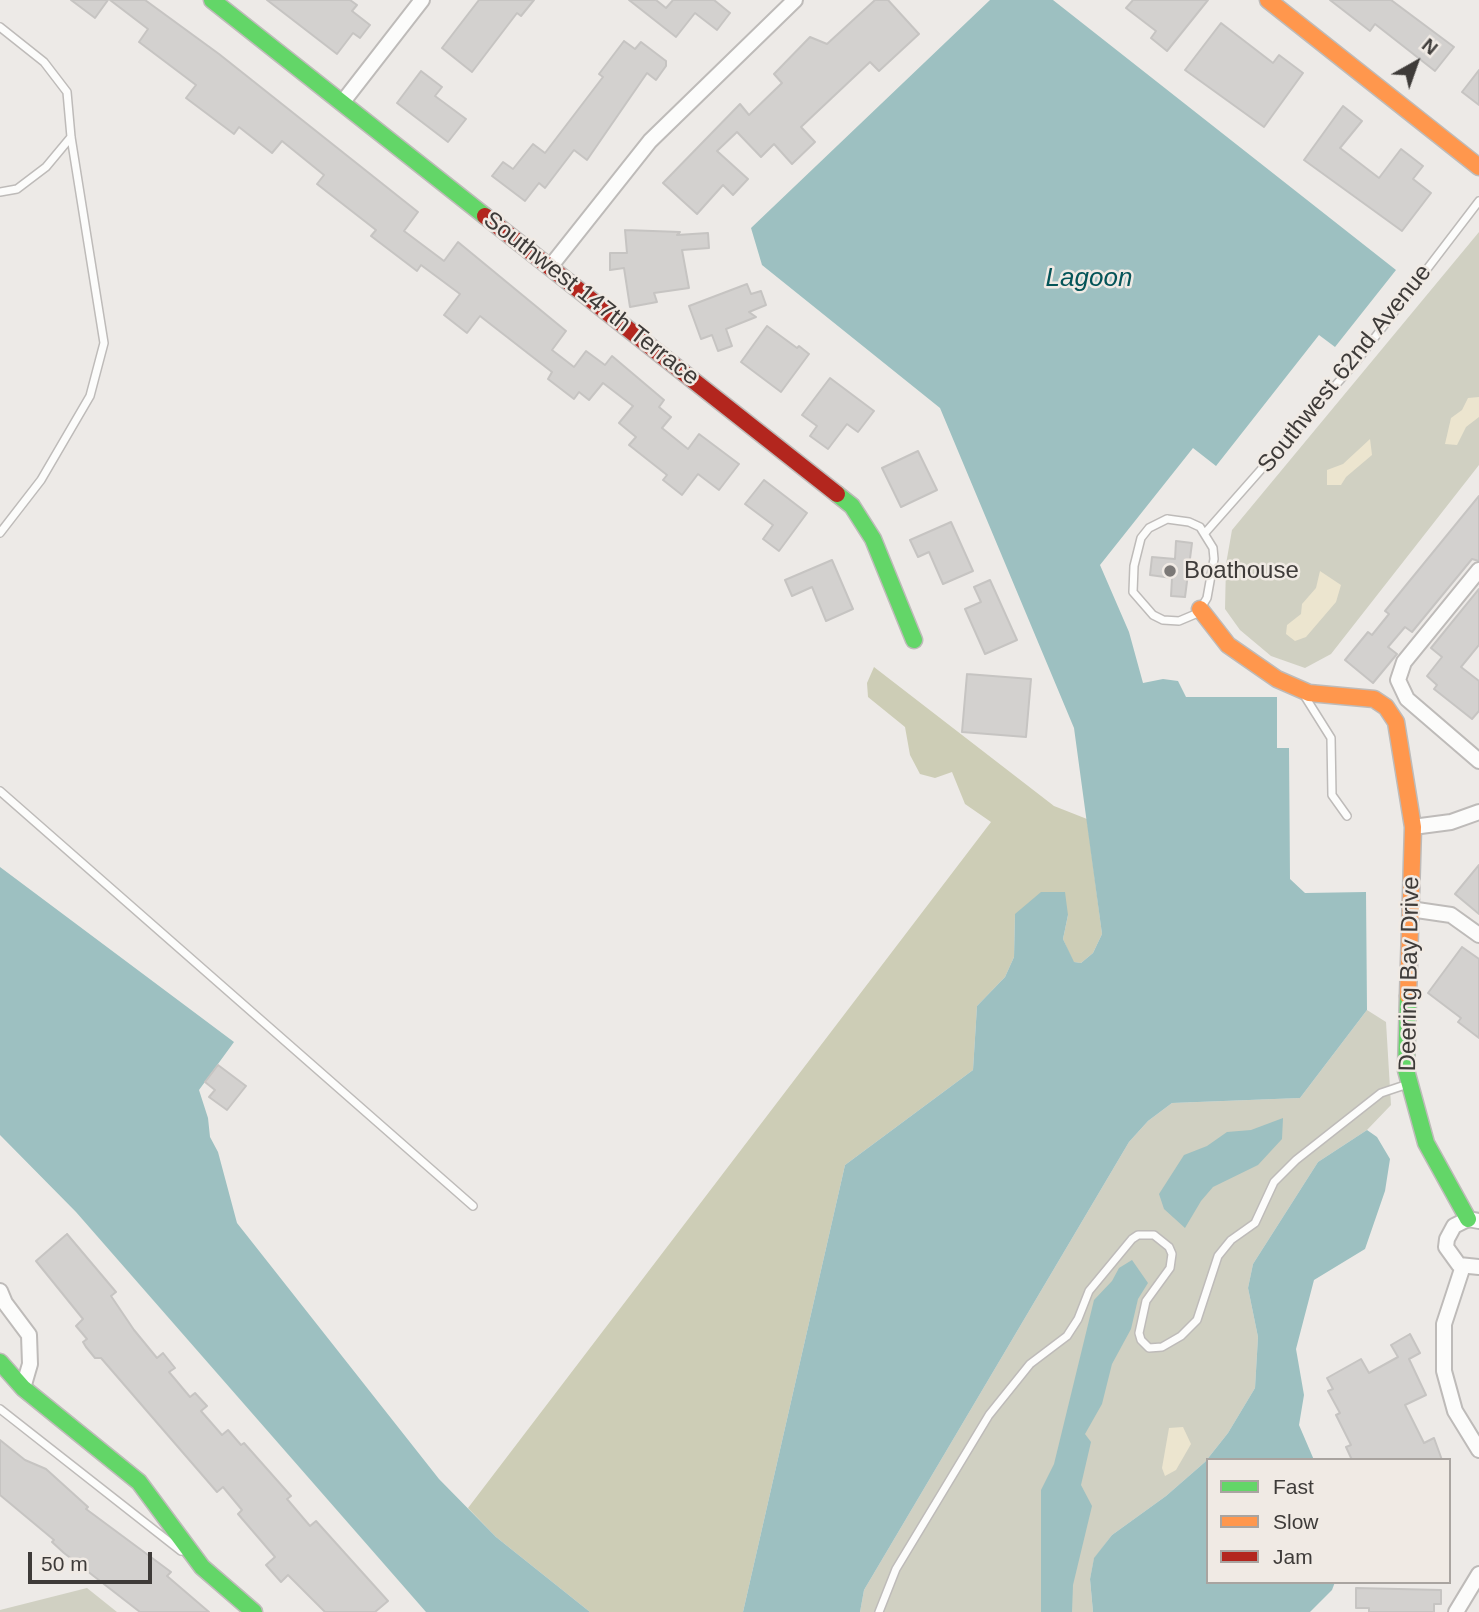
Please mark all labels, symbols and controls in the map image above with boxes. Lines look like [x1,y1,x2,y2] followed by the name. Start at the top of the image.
[1381,28,1451,98] north arrow
[1418,34,1442,59] text: N
[478,206,704,392] street label: Southwest 147th Terrace
[1252,259,1438,479] street label: Southwest 62nd Avenue
[1046,263,1132,295] water label: Lagoon
[1184,557,1299,585] place label: Boathouse
[1162,563,1178,579] marker: Boathouse
[1394,876,1426,1072] street label: Deering Bay Drive
[1206,1458,1451,1584] legend
[1273,1475,1314,1498] text: Fast
[1273,1510,1319,1533] text: Slow
[32,1538,156,1582] scale bar
[1273,1545,1313,1568] text: Jam
[41,1552,88,1575] text: 50 m

